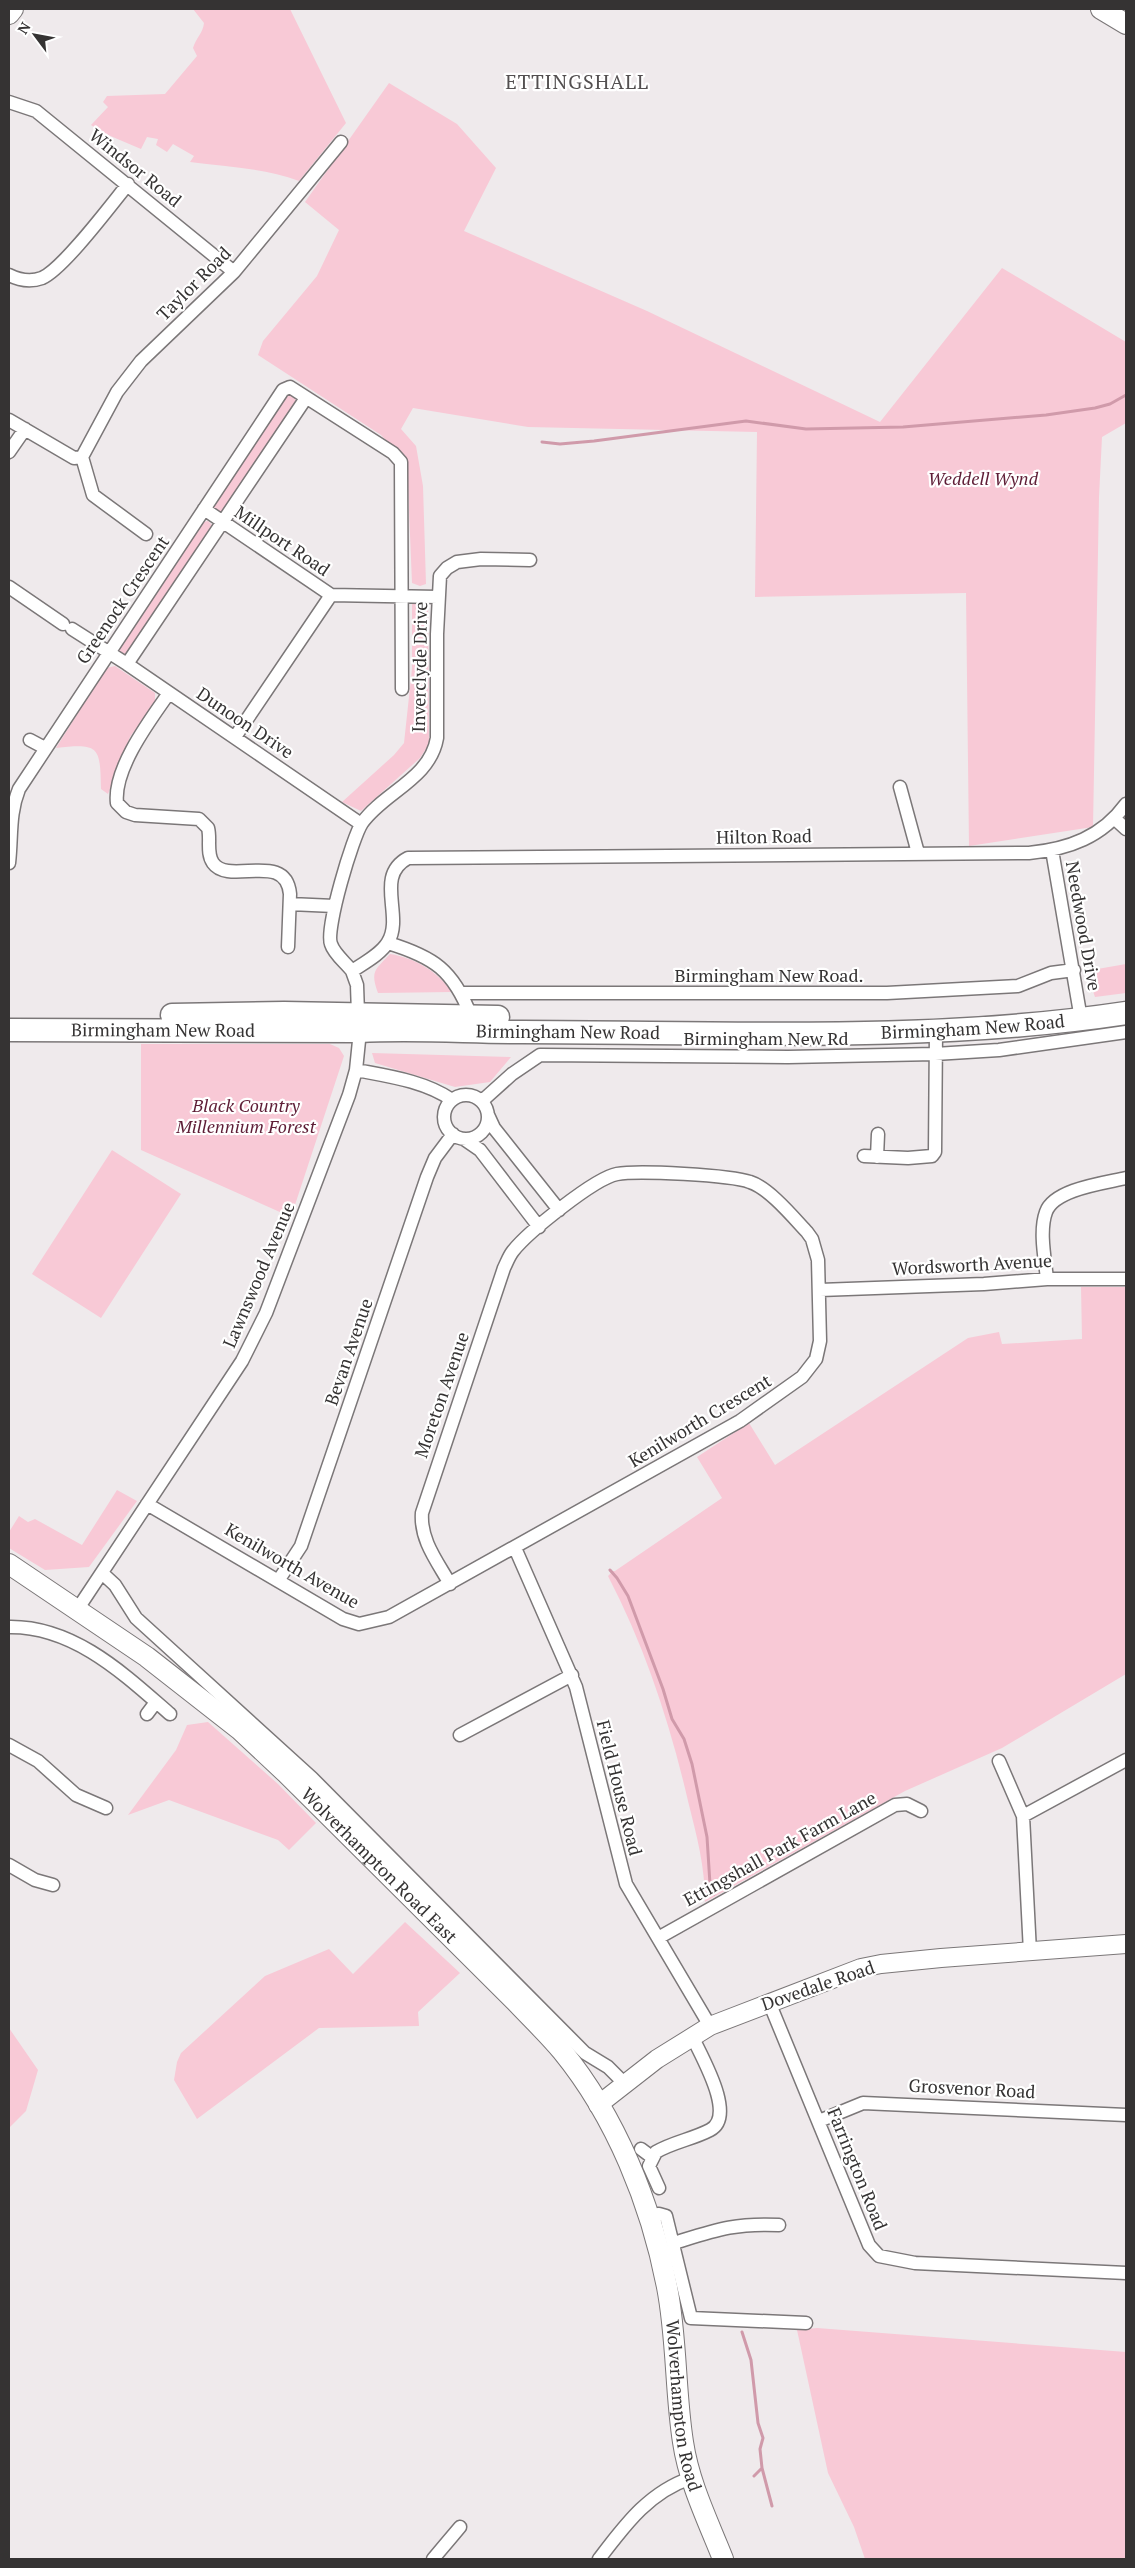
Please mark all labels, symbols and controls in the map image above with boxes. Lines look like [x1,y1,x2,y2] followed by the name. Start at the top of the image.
[10,10,60,60] north arrow
[13,18,35,37] text: N
[505,68,649,95] district label: ETTINGSHALL
[85,123,187,212] street label: Windsor Road
[151,241,236,326] street label: Taylor Road
[928,466,1038,490] park label: Weddell Wynd
[230,499,335,581] street label: Millport Road
[70,530,174,668] street label: Greenock Crescent
[406,601,432,733] street label: Inverclyde Drive
[193,681,299,763] street label: Dunoon Drive
[716,823,812,849] street label: Hilton Road
[1061,859,1107,993] street label: Needwood Drive
[675,963,863,987] street label: Birmingham New Road.
[881,1008,1066,1044] street label: Birmingham New Road
[71,1017,255,1042] street label: Birmingham New Road
[476,1018,660,1044] street label: Birmingham New Road
[683,1026,849,1050] street label: Birmingham New Rd
[175,1093,317,1138] park label: Black Country Millennium Forest
[216,1198,300,1351] street label: Lawnswood Avenue
[891,1248,1053,1280] street label: Wordsworth Avenue
[319,1295,378,1408] street label: Bevan Avenue
[408,1328,474,1461] street label: Moreton Avenue
[624,1368,776,1472] street label: Kenilworth Crescent
[221,1517,364,1613] street label: Kenilworth Avenue
[592,1718,648,1858] street label: Field House Road
[296,1782,463,1948] street label: Wolverhampton Road East
[679,1785,880,1911] street label: Ettingshall Park Farm Lane
[758,1954,878,2016] street label: Dovedale Road
[908,2073,1036,2103] street label: Grosvenor Road
[822,2104,893,2233] street label: Farrington Road
[661,2319,708,2494] street label: Wolverhampton Road

